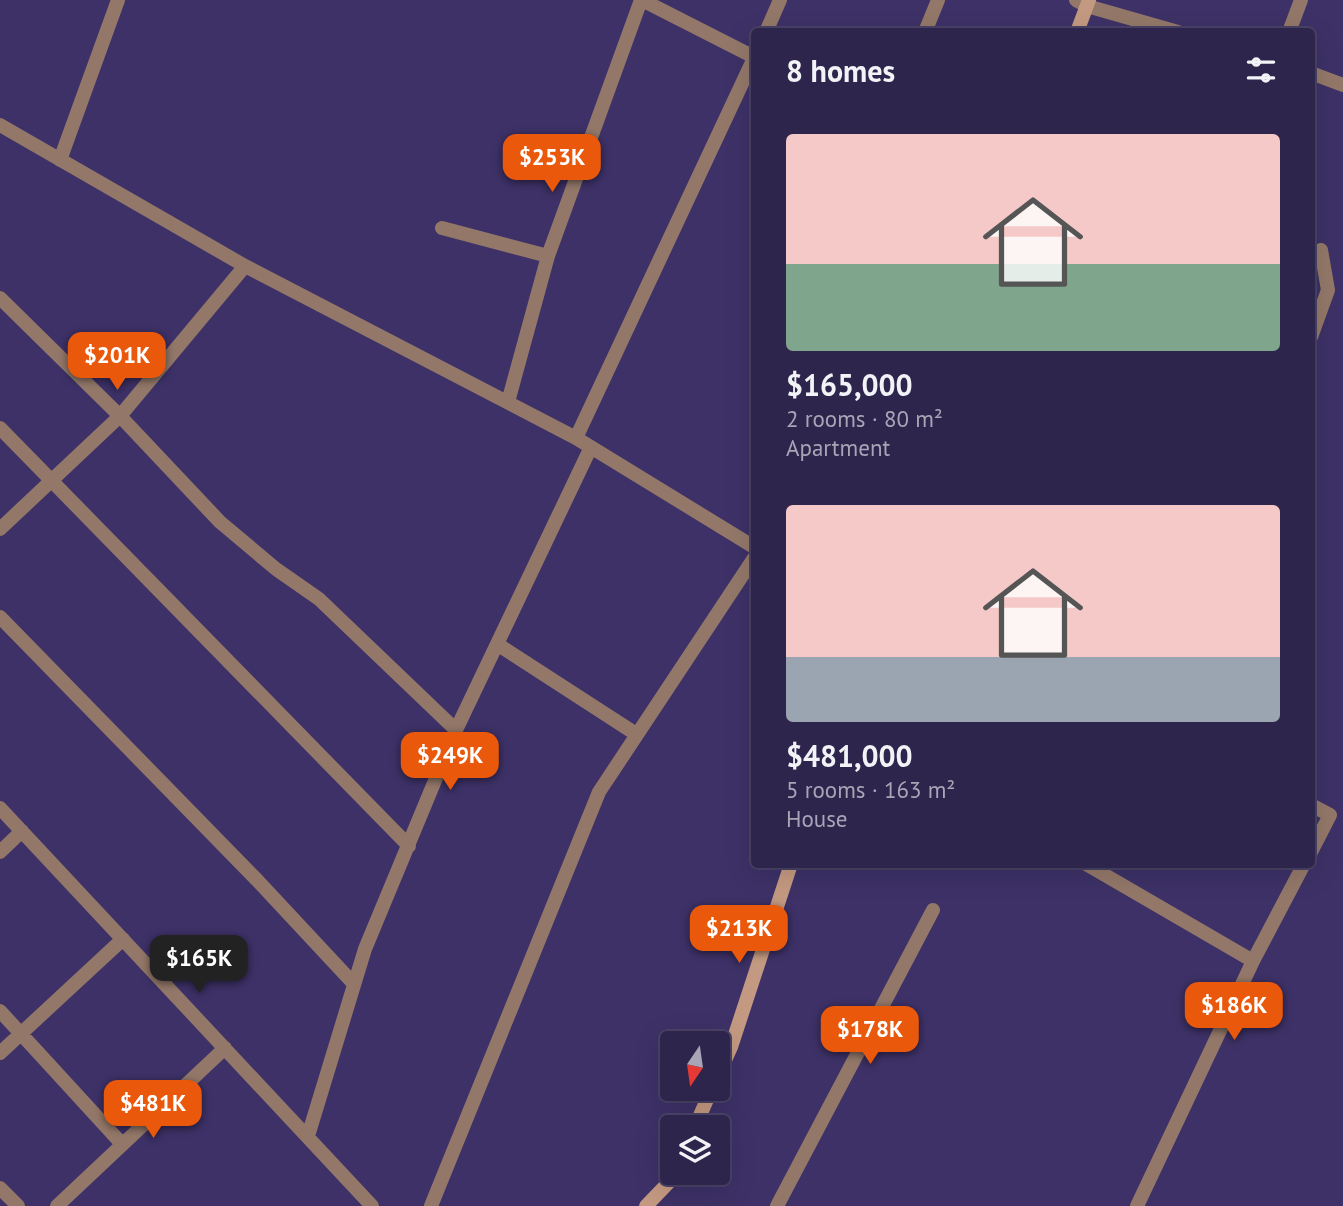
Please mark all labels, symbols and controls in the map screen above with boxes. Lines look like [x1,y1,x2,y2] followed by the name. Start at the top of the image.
[786,51,895,90] text: 8 homes
[1242,51,1280,89] icon: filters
[503,134,601,194] pin: $253K
[519,142,585,171] text: $253K
[970,179,1096,305] icon: home
[68,332,166,392] pin: $201K
[84,340,150,369] text: $201K
[786,365,913,404] text: $165,000
[786,404,943,433] text: 2 rooms · 80 m²
[786,433,890,462] text: Apartment
[970,550,1096,676] icon: home
[401,732,499,792] pin: $249K
[786,736,913,775] text: $481,000
[417,740,483,769] text: $249K
[786,775,955,804] text: 5 rooms · 163 m²
[786,804,848,833] text: House
[690,906,788,965] pin: $213K
[706,913,772,942] text: $213K
[150,936,248,995] pin: $165K
[166,943,232,972] text: $165K
[1185,982,1283,1042] pin: $186K
[1201,990,1267,1019] text: $186K
[821,1006,919,1066] pin: $178K
[837,1014,903,1043] text: $178K
[660,1031,730,1101] north arrow
[660,1031,730,1185] map controls
[104,1080,202,1140] pin: $481K
[120,1088,186,1117] text: $481K
[660,1115,730,1185] button: layers

